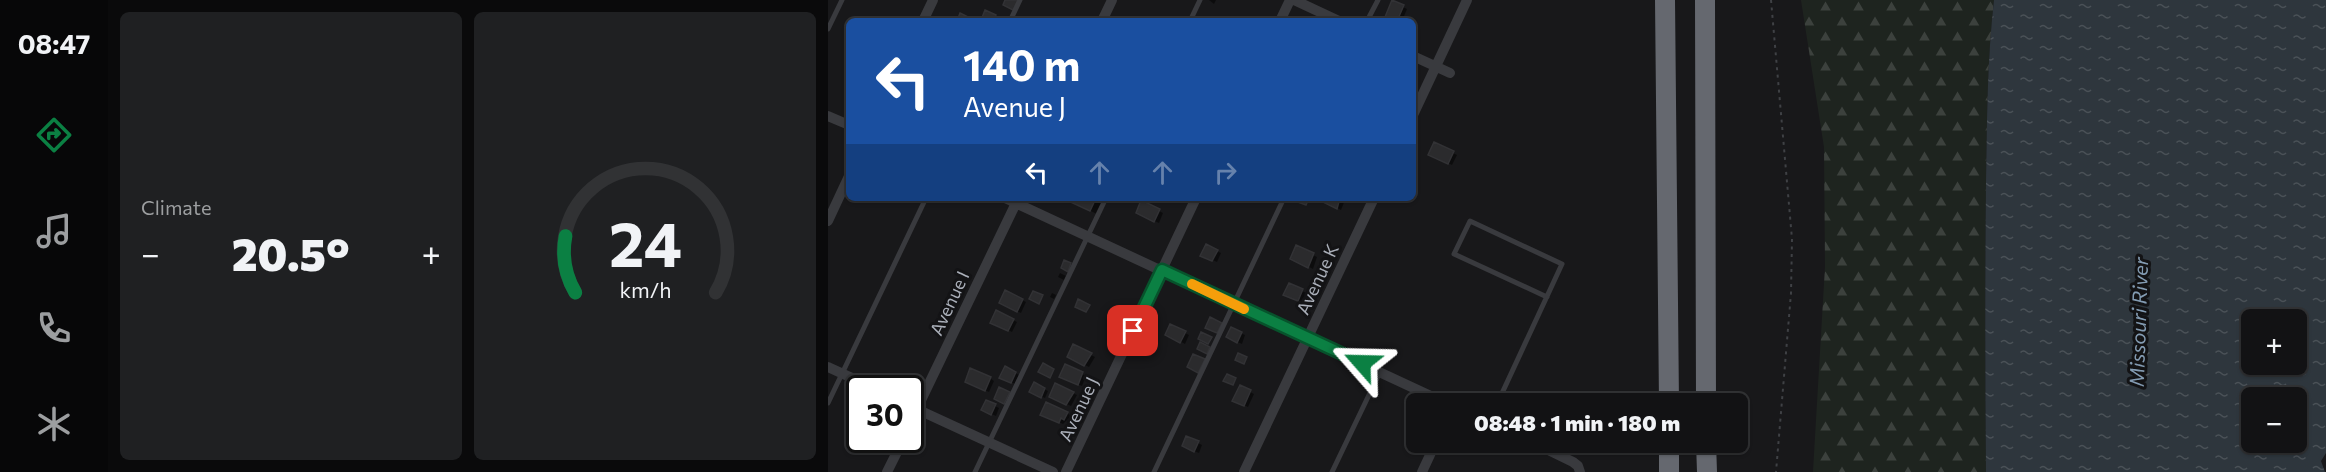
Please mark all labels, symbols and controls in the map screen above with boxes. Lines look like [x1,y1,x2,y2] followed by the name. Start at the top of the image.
[18,27,90,60] text: 08:47
[963,38,1080,90] text: 140 m
[864,42,942,120] icon: left
[963,90,1066,123] text: Avenue J
[33,114,75,156] icon: directions
[1020,156,1053,189] icon: left
[1083,156,1116,189] icon: ahead
[1146,156,1179,189] icon: ahead
[1209,156,1242,189] icon: right
[141,195,211,219] text: Climate
[609,204,681,280] text: 24
[33,210,75,252] icon: music
[232,225,350,280] text: 20.5°
[141,232,160,273] text: −
[422,232,441,273] text: +
[1291,240,1343,318] street label: Avenue K
[2124,256,2152,387] water label: Missouri River
[925,267,973,339] street label: Avenue I
[619,276,671,302] text: km/h
[1107,305,1158,356] pin
[33,307,75,349] icon: phone
[2241,309,2307,453] map controls
[2241,309,2307,375] button: +
[1116,314,1149,347] icon: arrive
[1330,331,1394,395] position arrow
[1054,373,1102,445] street label: Avenue J
[846,375,924,453] speed limit sign: 30
[2241,387,2307,453] button: −
[33,403,75,445] icon: climate
[1474,409,1680,436] text: 08:48 · 1 min · 180 m

